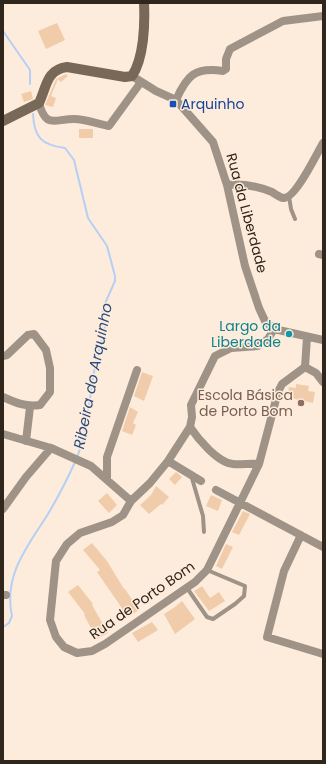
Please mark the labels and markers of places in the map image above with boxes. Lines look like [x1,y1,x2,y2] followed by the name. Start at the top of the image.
[181,94,244,114] place label: Arquinho
[168,99,178,109] marker: Arquinho
[211,316,281,352] place label: Largo da Liberdade
[284,329,294,339] marker: Largo da Liberdade
[198,385,293,421] place label: Escola Básica de Porto Bom
[296,398,306,408] marker: Escola Básica de Porto Bom

